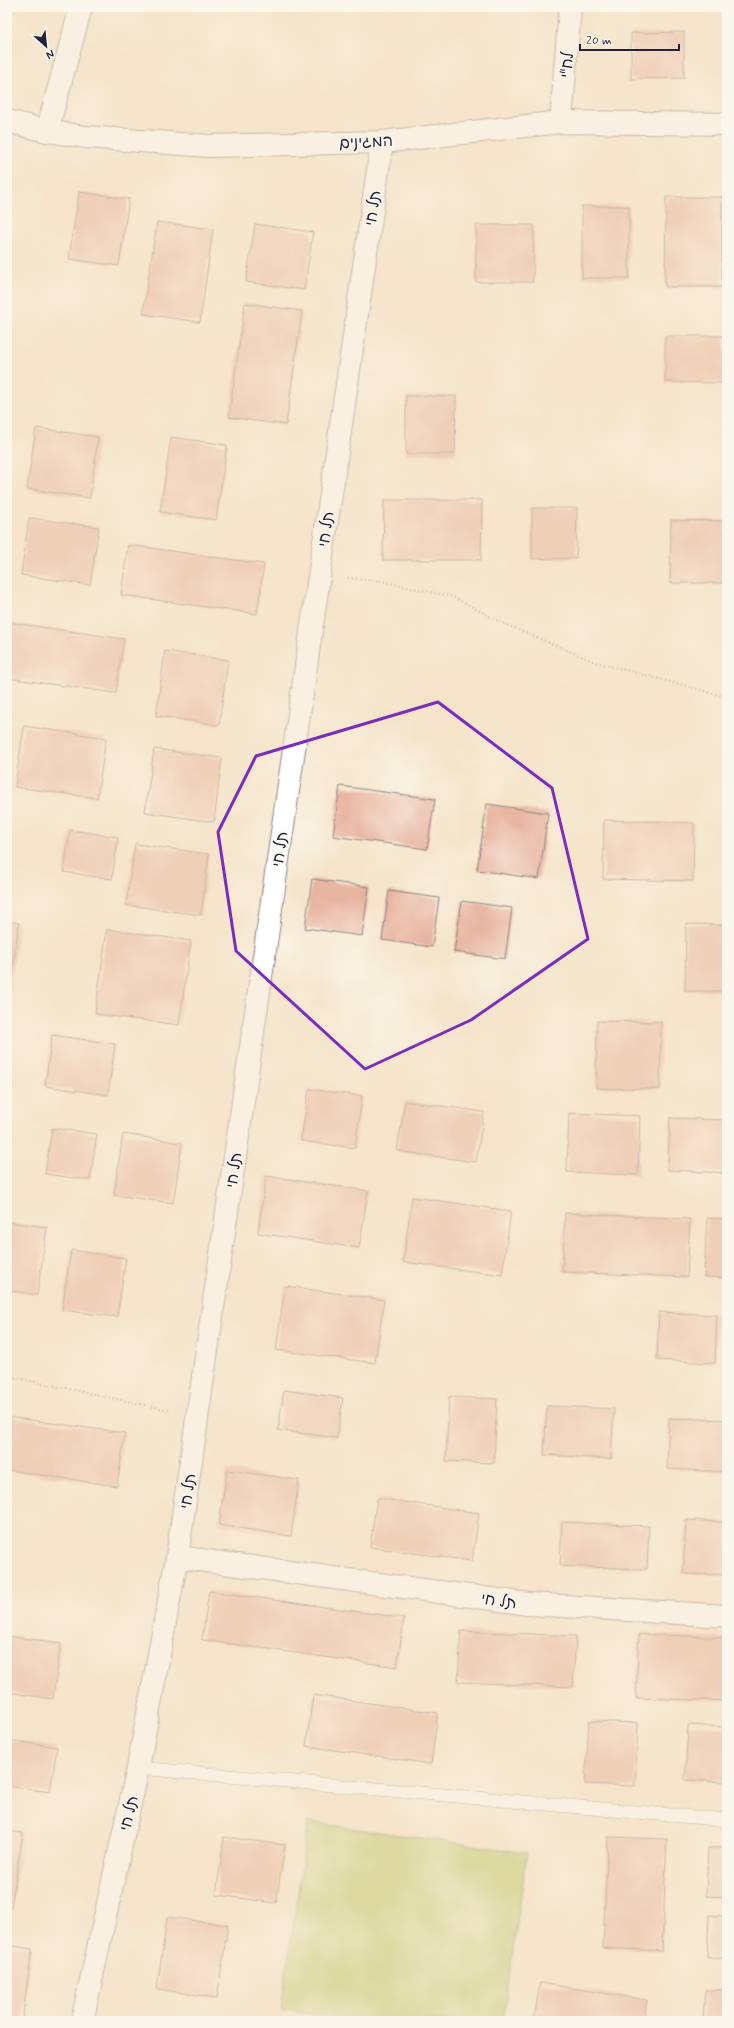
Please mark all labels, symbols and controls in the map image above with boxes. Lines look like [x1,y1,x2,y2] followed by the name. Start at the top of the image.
[26,26,66,66] north arrow
[580,26,679,52] scale bar
[586,33,612,49] text: 20 m
[44,46,57,62] text: N
[556,51,579,79] street label: לח"י
[339,131,394,154] street label: המגינים
[361,189,386,227] street label: תל חי
[314,510,339,548] street label: תל חי
[268,830,293,868] street label: תל חי
[222,1151,247,1189] street label: תל חי
[176,1472,201,1510] street label: תל חי
[480,1589,518,1614] street label: תל חי
[115,1794,144,1833] street label: תל חי

